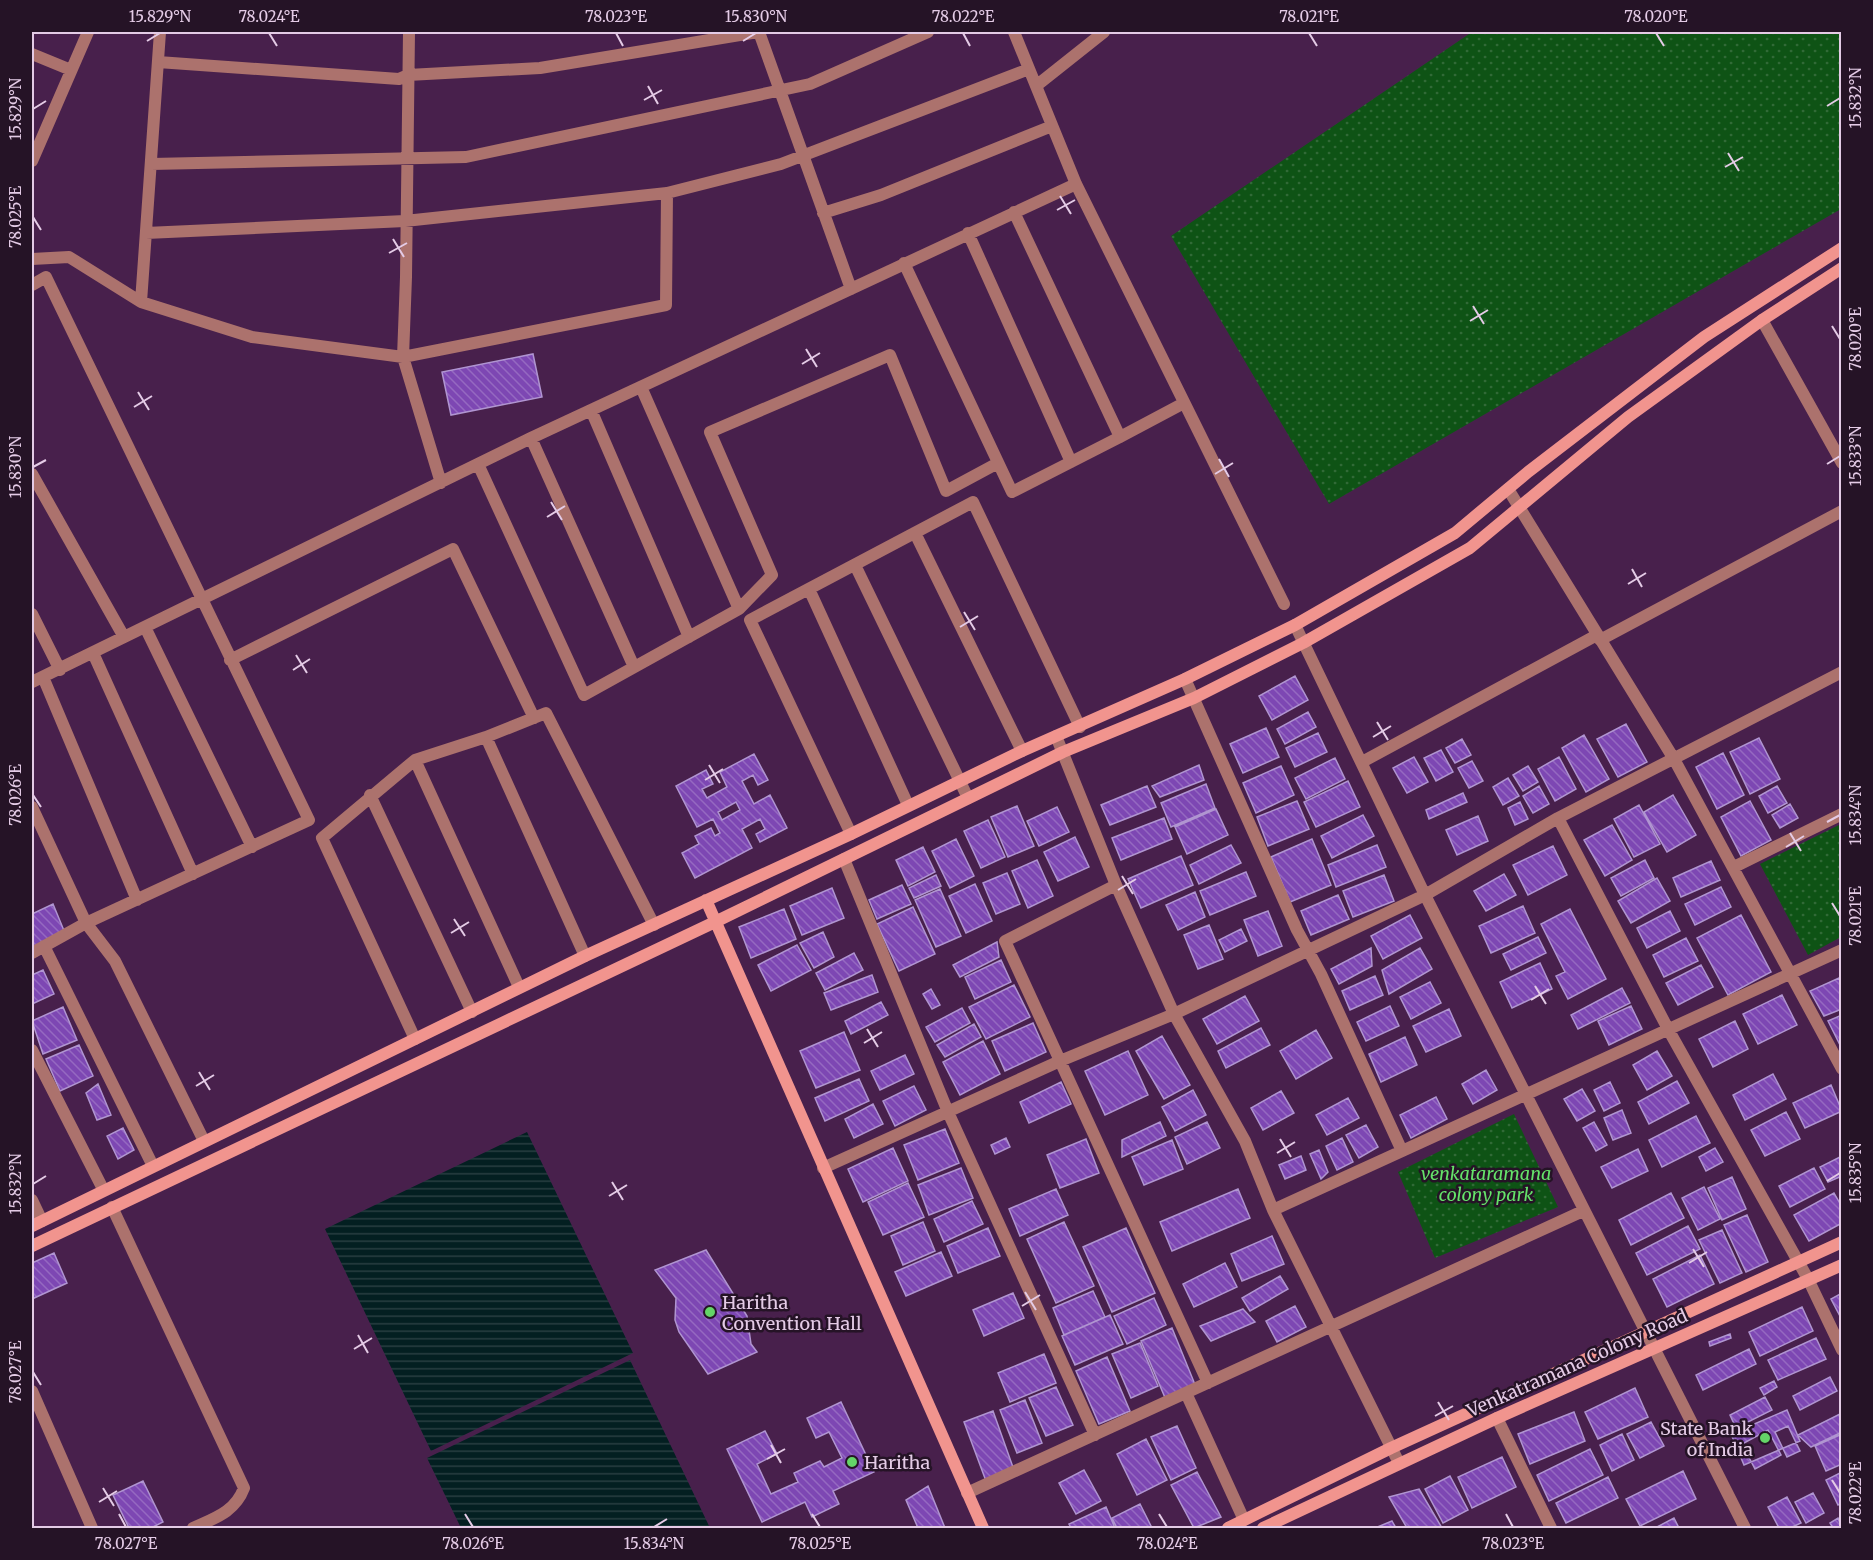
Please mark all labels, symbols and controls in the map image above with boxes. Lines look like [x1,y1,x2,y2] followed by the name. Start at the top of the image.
[129,7,192,26] text: 15.829°N
[238,7,300,26] text: 78.024°E
[585,7,647,26] text: 78.023°E
[725,7,788,26] text: 15.830°N
[932,7,995,26] text: 78.022°E
[1279,7,1339,26] text: 78.021°E
[1624,7,1688,26] text: 78.020°E
[1846,67,1865,129] text: 15.832°N
[6,77,25,140] text: 15.829°N
[6,186,25,248] text: 78.025°E
[1846,307,1865,371] text: 78.020°E
[1846,425,1865,486] text: 15.833°N
[6,435,25,498] text: 15.830°N
[6,764,25,826] text: 78.026°E
[1846,784,1865,845] text: 15.834°N
[1846,886,1865,946] text: 78.021°E
[1846,1142,1865,1203] text: 15.835°N
[6,1153,25,1215] text: 15.832°N
[1421,1162,1551,1206] park label: venkataramana colony park
[722,1291,862,1335] place label: Haritha Convention Hall
[1462,1304,1691,1423] street label: Venkatramana Colony Road
[703,1305,717,1319] marker: Haritha Convention Hall
[6,1340,25,1403] text: 78.027°E
[1660,1417,1754,1461] place label: State Bank of India
[1758,1431,1772,1445] marker: State Bank of India
[864,1451,930,1474] place label: Haritha
[845,1455,859,1469] marker: Haritha
[1846,1461,1865,1524] text: 78.022°E
[95,1534,158,1553] text: 78.027°E
[442,1534,504,1553] text: 78.026°E
[624,1534,685,1553] text: 15.834°N
[789,1534,851,1553] text: 78.025°E
[1136,1534,1198,1553] text: 78.024°E
[1482,1534,1544,1553] text: 78.023°E

